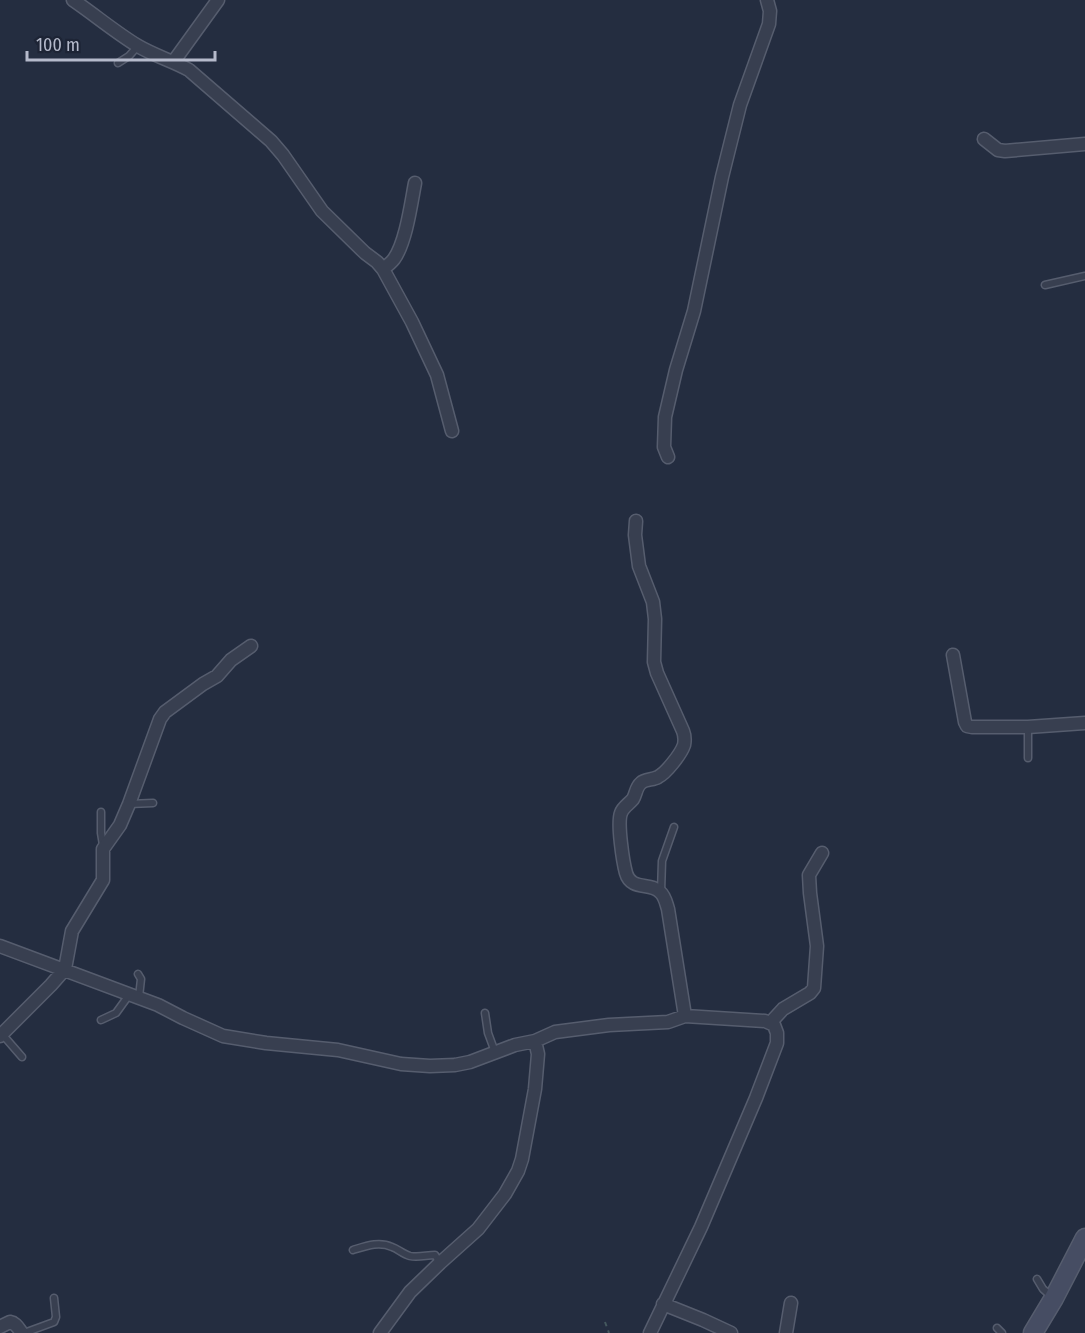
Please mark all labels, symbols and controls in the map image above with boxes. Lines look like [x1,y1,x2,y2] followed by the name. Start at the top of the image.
[27,24,214,62] scale bar
[36,34,80,56] text: 100 m

